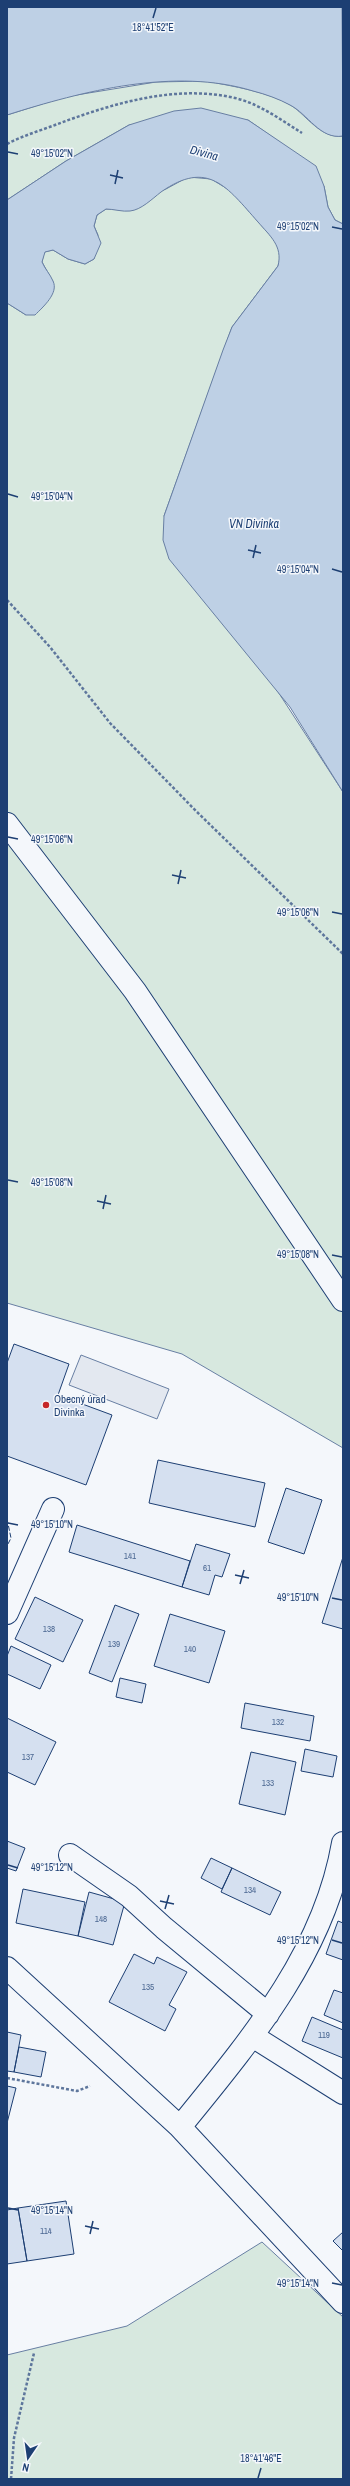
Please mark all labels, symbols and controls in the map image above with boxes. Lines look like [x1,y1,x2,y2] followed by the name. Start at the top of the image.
[132,21,174,34] text: 18°41'52"E
[188,142,220,165] water label: Divina
[31,147,73,160] text: 49°15'02"N
[277,220,319,233] text: 49°15'02"N
[31,490,73,503] text: 49°15'04"N
[229,516,279,532] water label: VN Divinka
[277,563,319,576] text: 49°15'04"N
[31,833,73,846] text: 49°15'06"N
[277,906,319,919] text: 49°15'06"N
[31,1176,73,1189] text: 49°15'08"N
[277,1248,319,1261] text: 49°15'08"N
[54,1392,106,1419] place label: Obecný úrad Divinka
[41,1400,51,1410] marker: Obecný úrad Divinka
[31,1518,73,1531] text: 49°15'10"N
[124,1550,136,1562] house number: 141
[203,1562,211,1574] house number: 61
[277,1591,319,1604] text: 49°15'10"N
[43,1623,55,1635] house number: 138
[108,1638,120,1650] house number: 139
[184,1643,196,1655] house number: 140
[272,1716,284,1728] house number: 132
[22,1751,34,1763] house number: 137
[262,1777,274,1789] house number: 133
[31,1861,73,1874] text: 49°15'12"N
[244,1884,256,1896] house number: 134
[95,1913,107,1925] house number: 148
[277,1934,319,1947] text: 49°15'12"N
[142,1981,154,1993] house number: 135
[318,2029,330,2041] house number: 119
[31,2204,73,2217] text: 49°15'14"N
[40,2225,52,2237] house number: 114
[277,2277,319,2290] text: 49°15'14"N
[8,2438,48,2478] north arrow
[240,2452,282,2465] text: 18°41'46"E
[21,2460,30,2475] text: N

